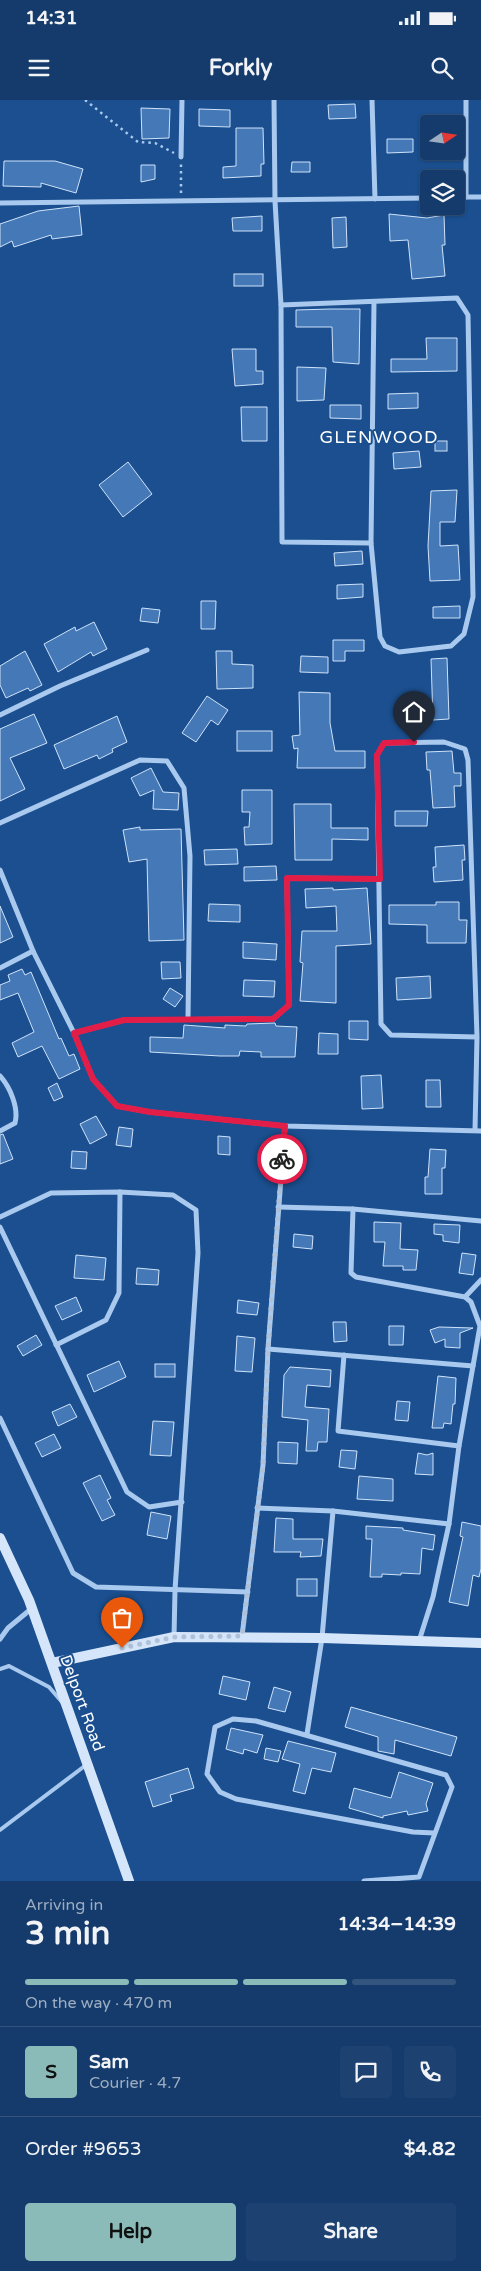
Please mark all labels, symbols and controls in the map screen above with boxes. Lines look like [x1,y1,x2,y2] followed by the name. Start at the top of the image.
[25,7,78,29] text: 14:31
[25,54,53,82] icon: menu
[428,54,456,82] icon: search
[209,55,272,81] text: Forkly
[420,115,465,160] north arrow
[420,115,465,215] map controls
[420,170,465,215] button: layers
[320,426,438,448] district label: GLENWOOD
[393,691,435,742] pin
[400,698,428,726] icon: home
[257,1134,307,1184] courier
[268,1145,296,1173] icon: bike
[101,1597,143,1648] pin
[108,1604,136,1632] icon: bag
[55,1652,109,1754] street label: Delport Road
[25,1895,103,1915] text: Arriving in
[337,1913,456,1935] text: 14:34–14:39
[25,1915,110,1953] text: 3 min
[25,1993,172,2013] text: On the way · 470 m
[340,2046,392,2098] button: chat
[404,2046,456,2098] button: phone
[89,2051,129,2073] text: Sam
[45,2061,57,2083] text: S
[89,2073,181,2093] text: Courier · 4.7
[25,2138,142,2160] text: Order #9653
[404,2138,456,2160] text: $4.82
[25,2203,236,2261] button: Help
[246,2203,456,2261] button: Share

